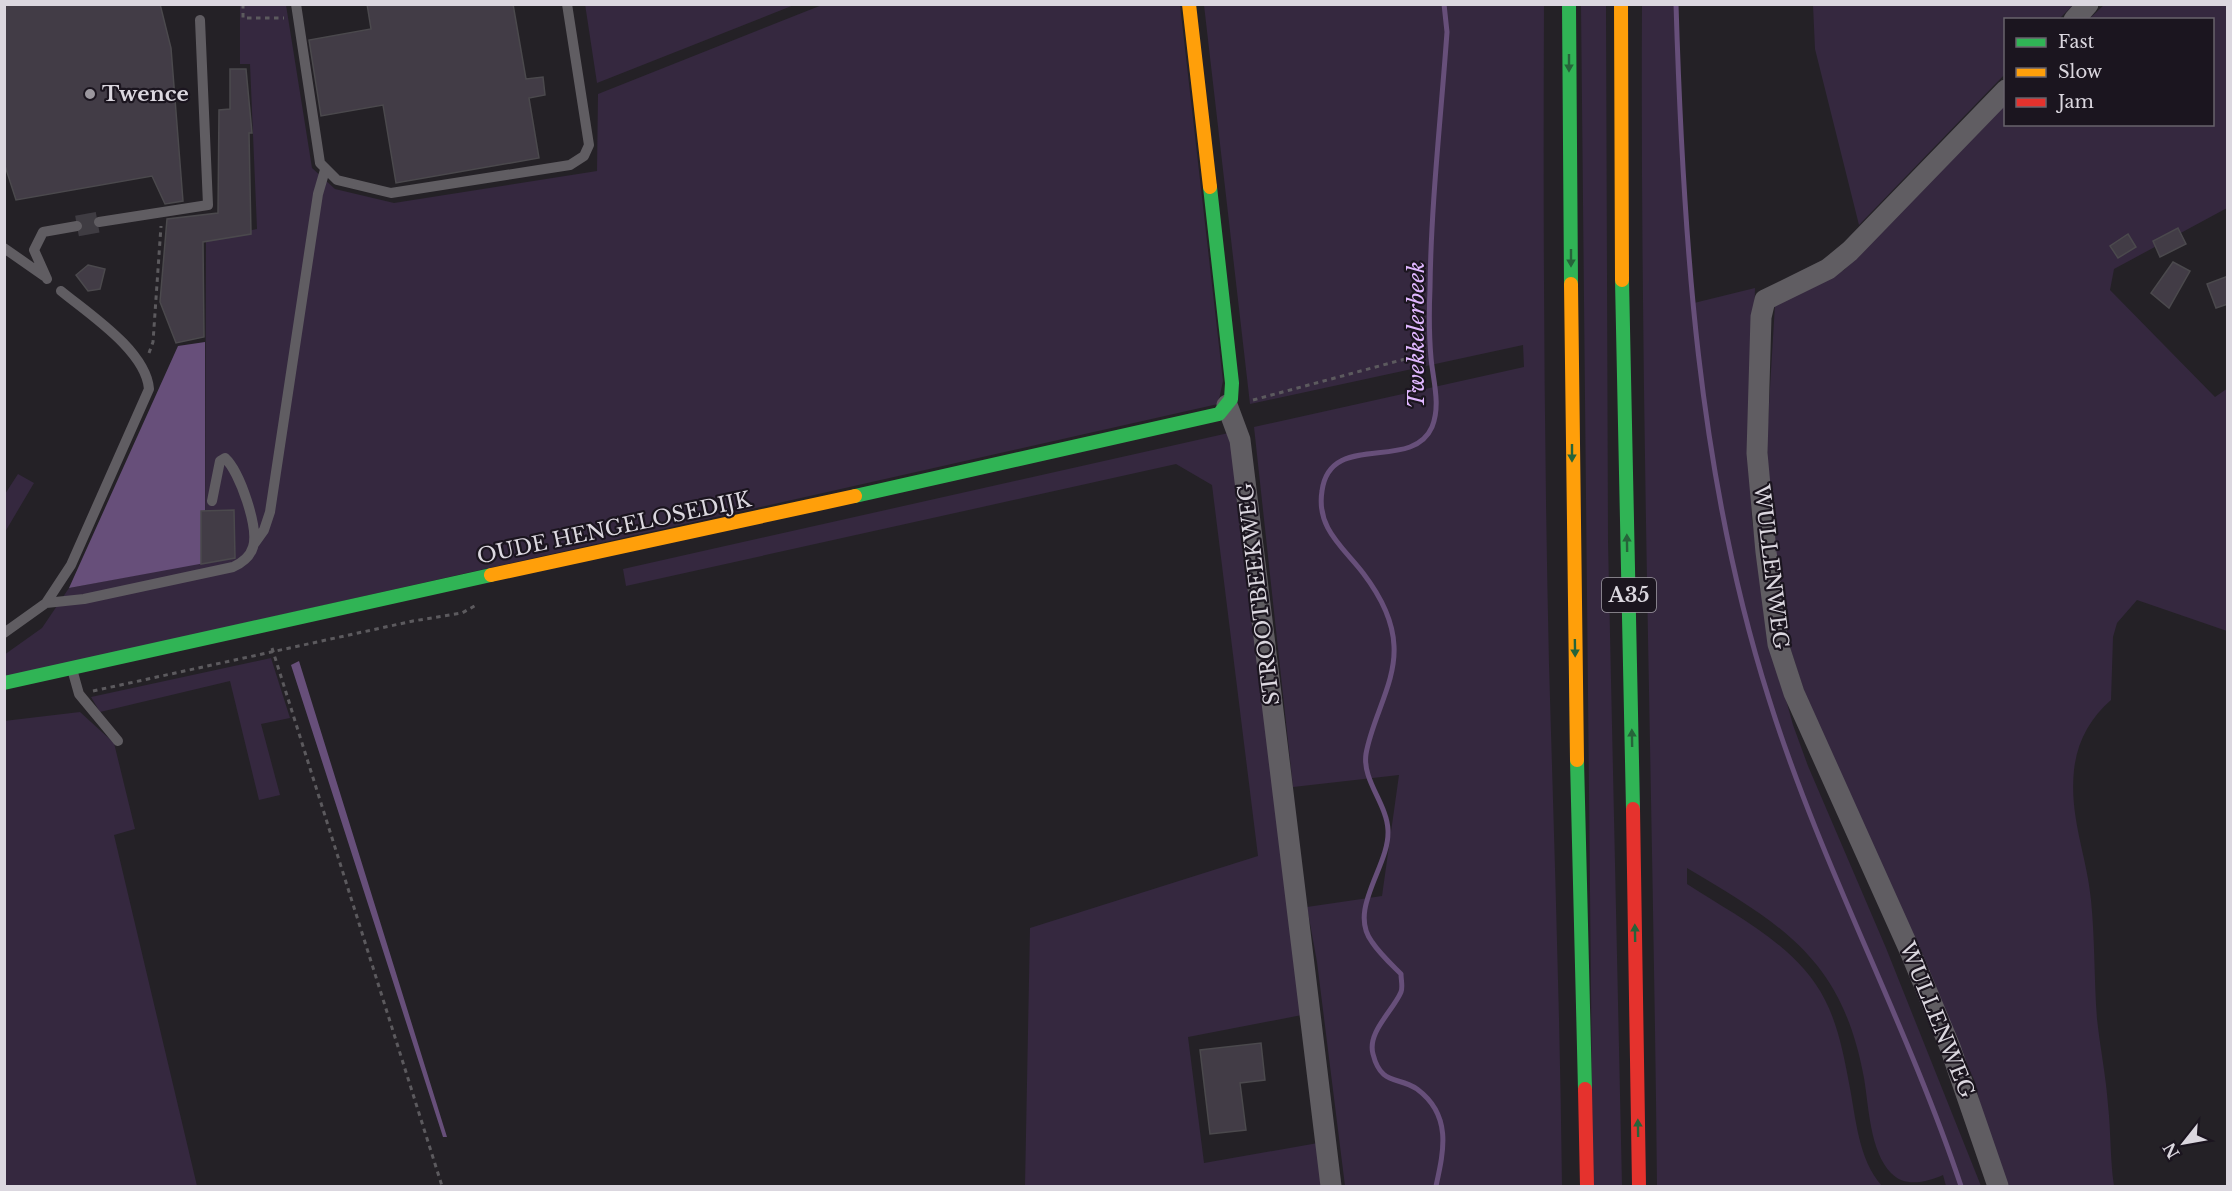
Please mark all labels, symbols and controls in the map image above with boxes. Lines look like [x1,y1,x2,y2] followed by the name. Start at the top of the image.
[2004,18,2214,126] legend
[2058,31,2095,53] text: Fast
[1564,53,1574,72] one-way arrow
[2058,61,2103,83] text: Slow
[102,81,189,107] place label: Twence
[83,87,97,101] marker: Twence
[2056,91,2094,113] text: Jam
[1566,248,1576,267] one-way arrow
[1403,261,1430,409] water label: Twekkelerbeek
[1567,443,1577,462] one-way arrow
[1232,481,1286,707] street label: STROOTBEEKWEG
[1748,482,1794,651] street label: WULLENWEG
[475,486,754,570] street label: OUDE HENGELOSEDIJK
[1623,534,1632,553] one-way arrow
[1602,578,1656,612] road number: A35
[1570,638,1580,657] one-way arrow
[1627,729,1637,748] one-way arrow
[1630,924,1640,943] one-way arrow
[1894,937,1980,1102] street label: WULLENWEG
[2154,1113,2214,1173] north arrow
[1633,1119,1643,1138] one-way arrow
[2159,1139,2184,1162] text: N

